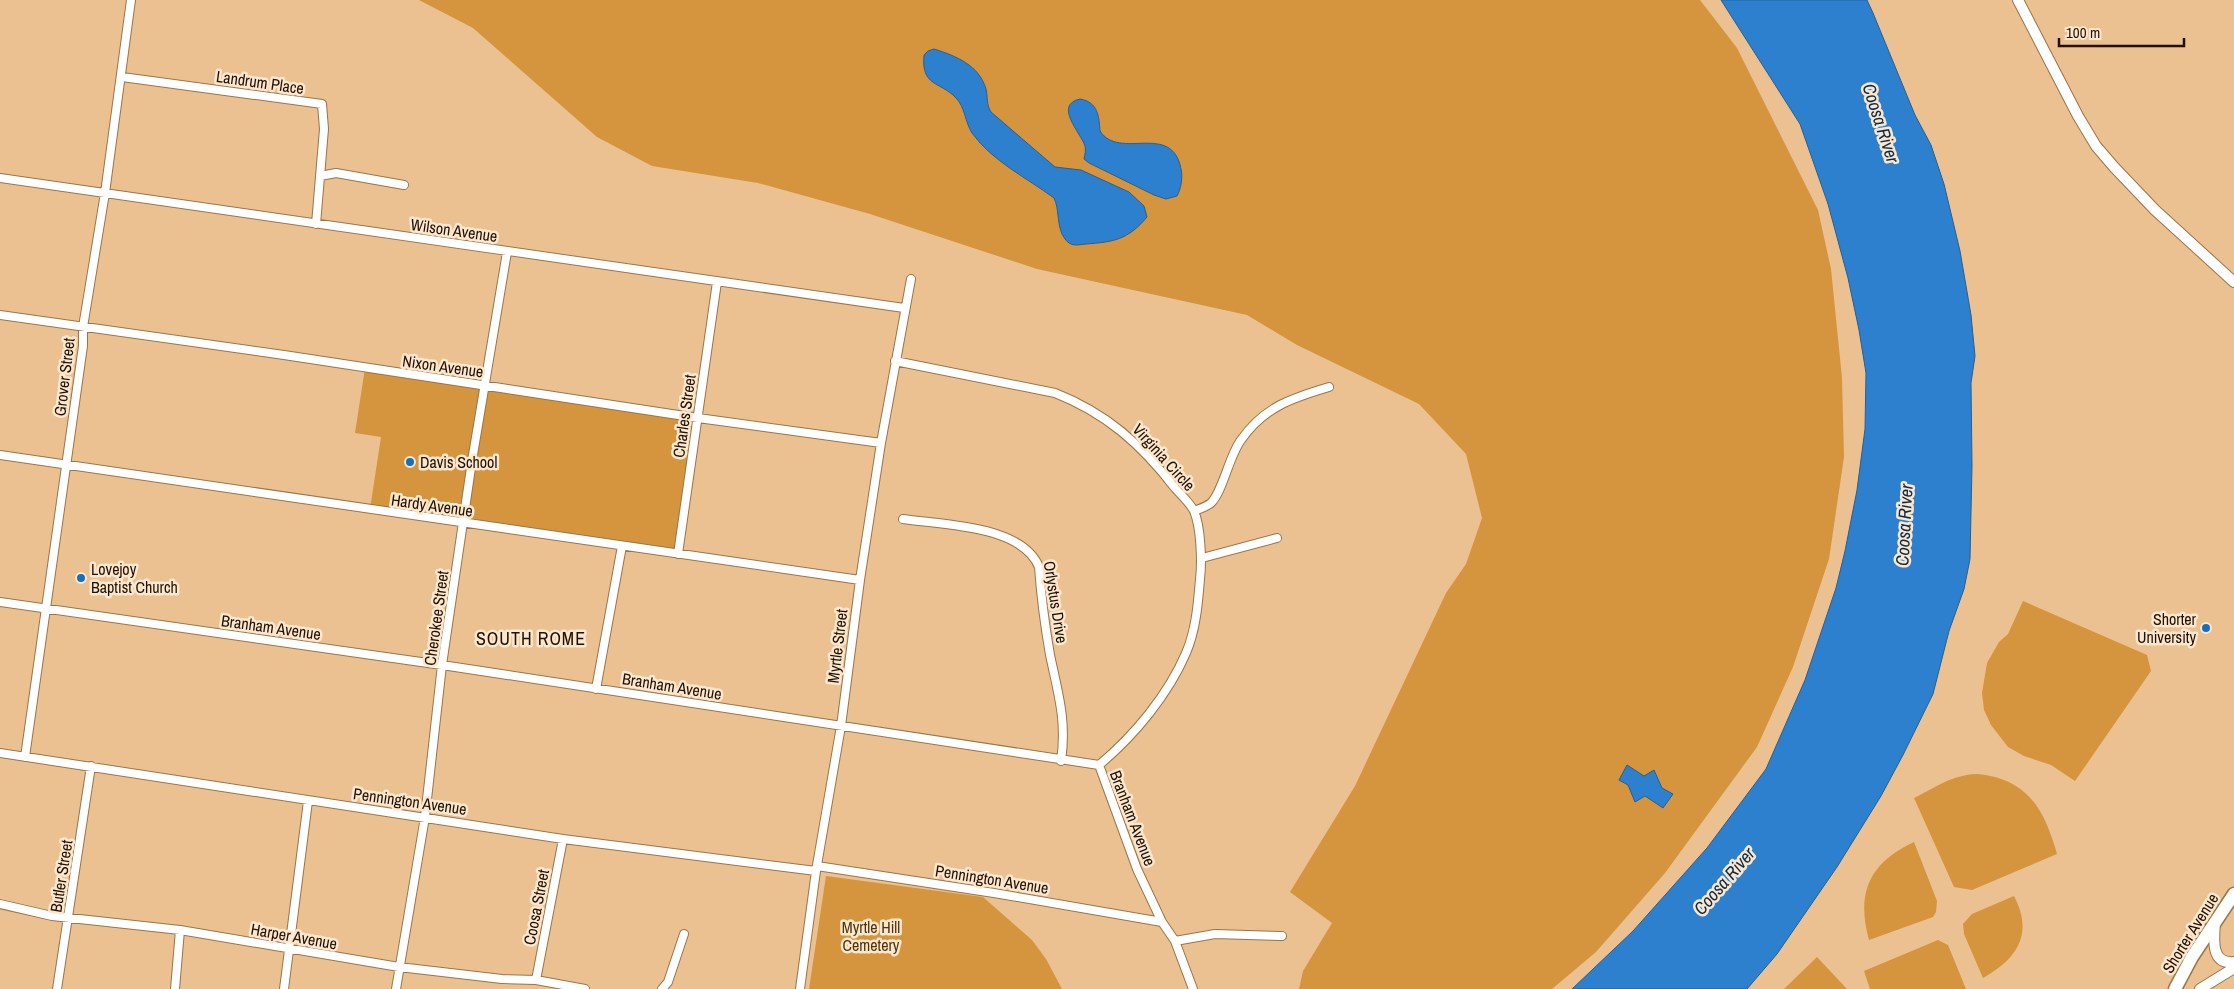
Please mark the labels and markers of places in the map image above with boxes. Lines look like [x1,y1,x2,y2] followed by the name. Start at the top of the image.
[420,451,497,473] place label: Davis School
[404,456,416,468] marker: Davis School
[91,558,178,598] place label: Lovejoy Baptist Church
[75,572,87,584] marker: Lovejoy Baptist Church
[2137,608,2197,648] place label: Shorter University
[2200,622,2212,634] marker: Shorter University

